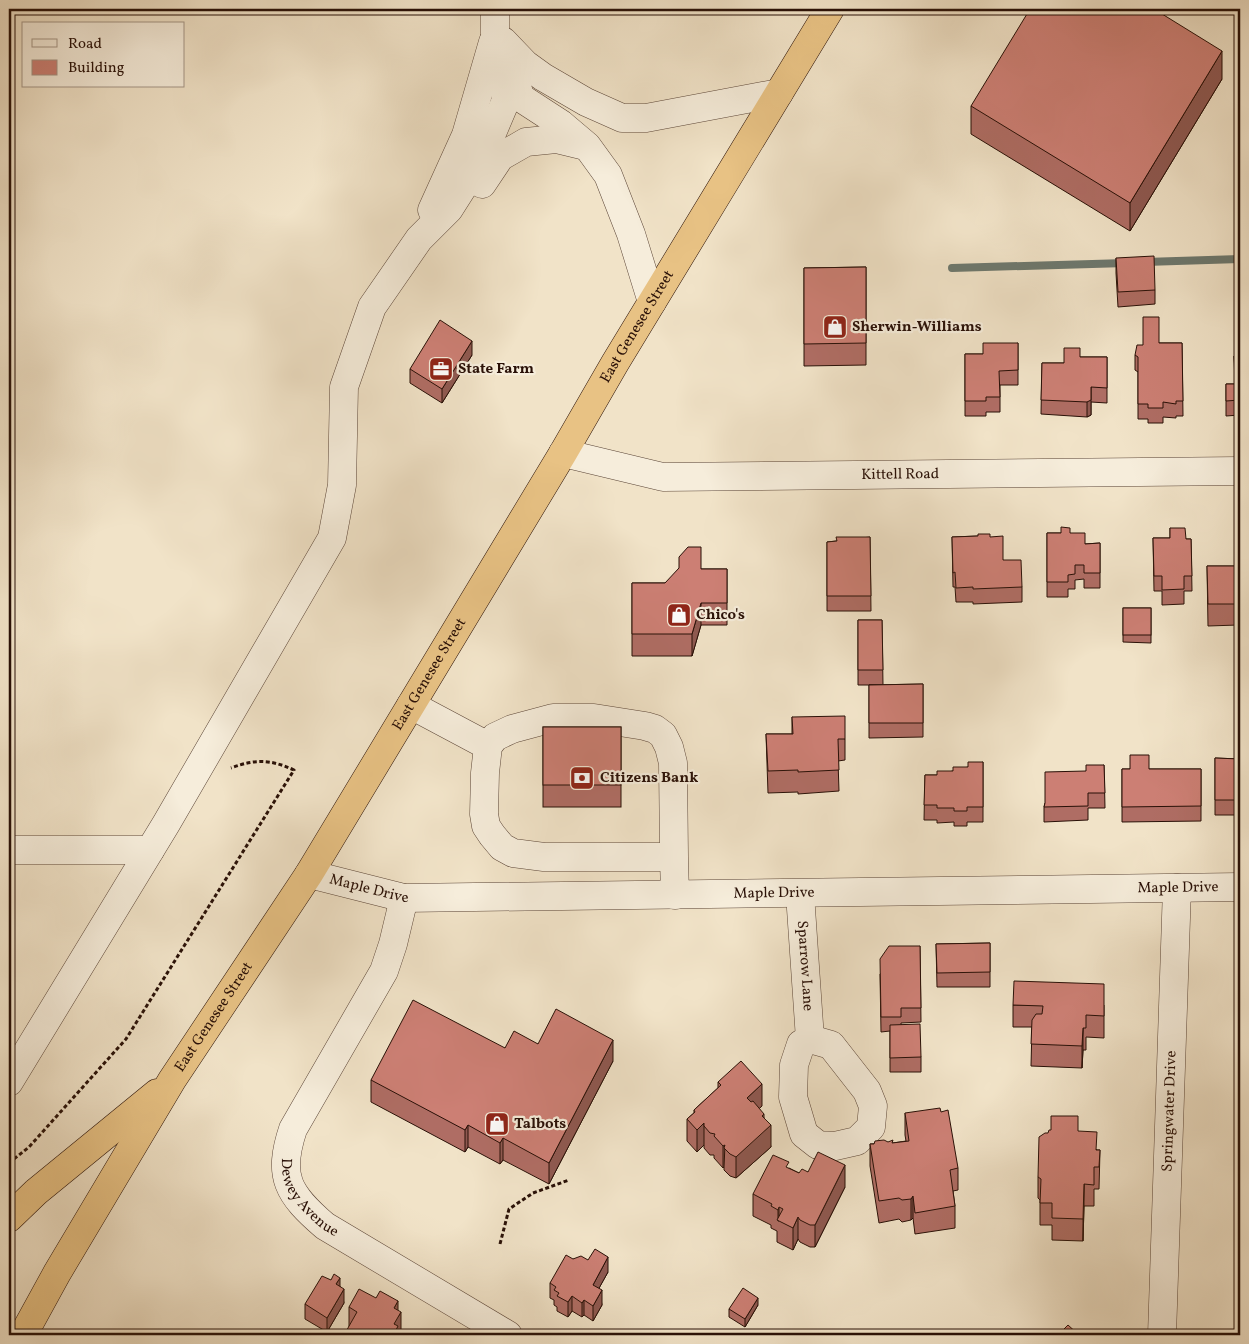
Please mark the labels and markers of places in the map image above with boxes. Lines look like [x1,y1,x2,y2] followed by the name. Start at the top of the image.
[822,314,848,340] shop icon: Sherwin-Williams
[852,317,982,338] place label: Sherwin-Williams
[428,356,454,382] office icon: State Farm
[458,359,535,380] place label: State Farm
[666,602,692,628] shop icon: Chico's
[696,605,745,626] place label: Chico's
[569,765,595,791] bank icon: Citizens Bank
[600,768,698,789] place label: Citizens Bank
[484,1111,510,1137] shop icon: Talbots
[514,1114,566,1135] place label: Talbots

